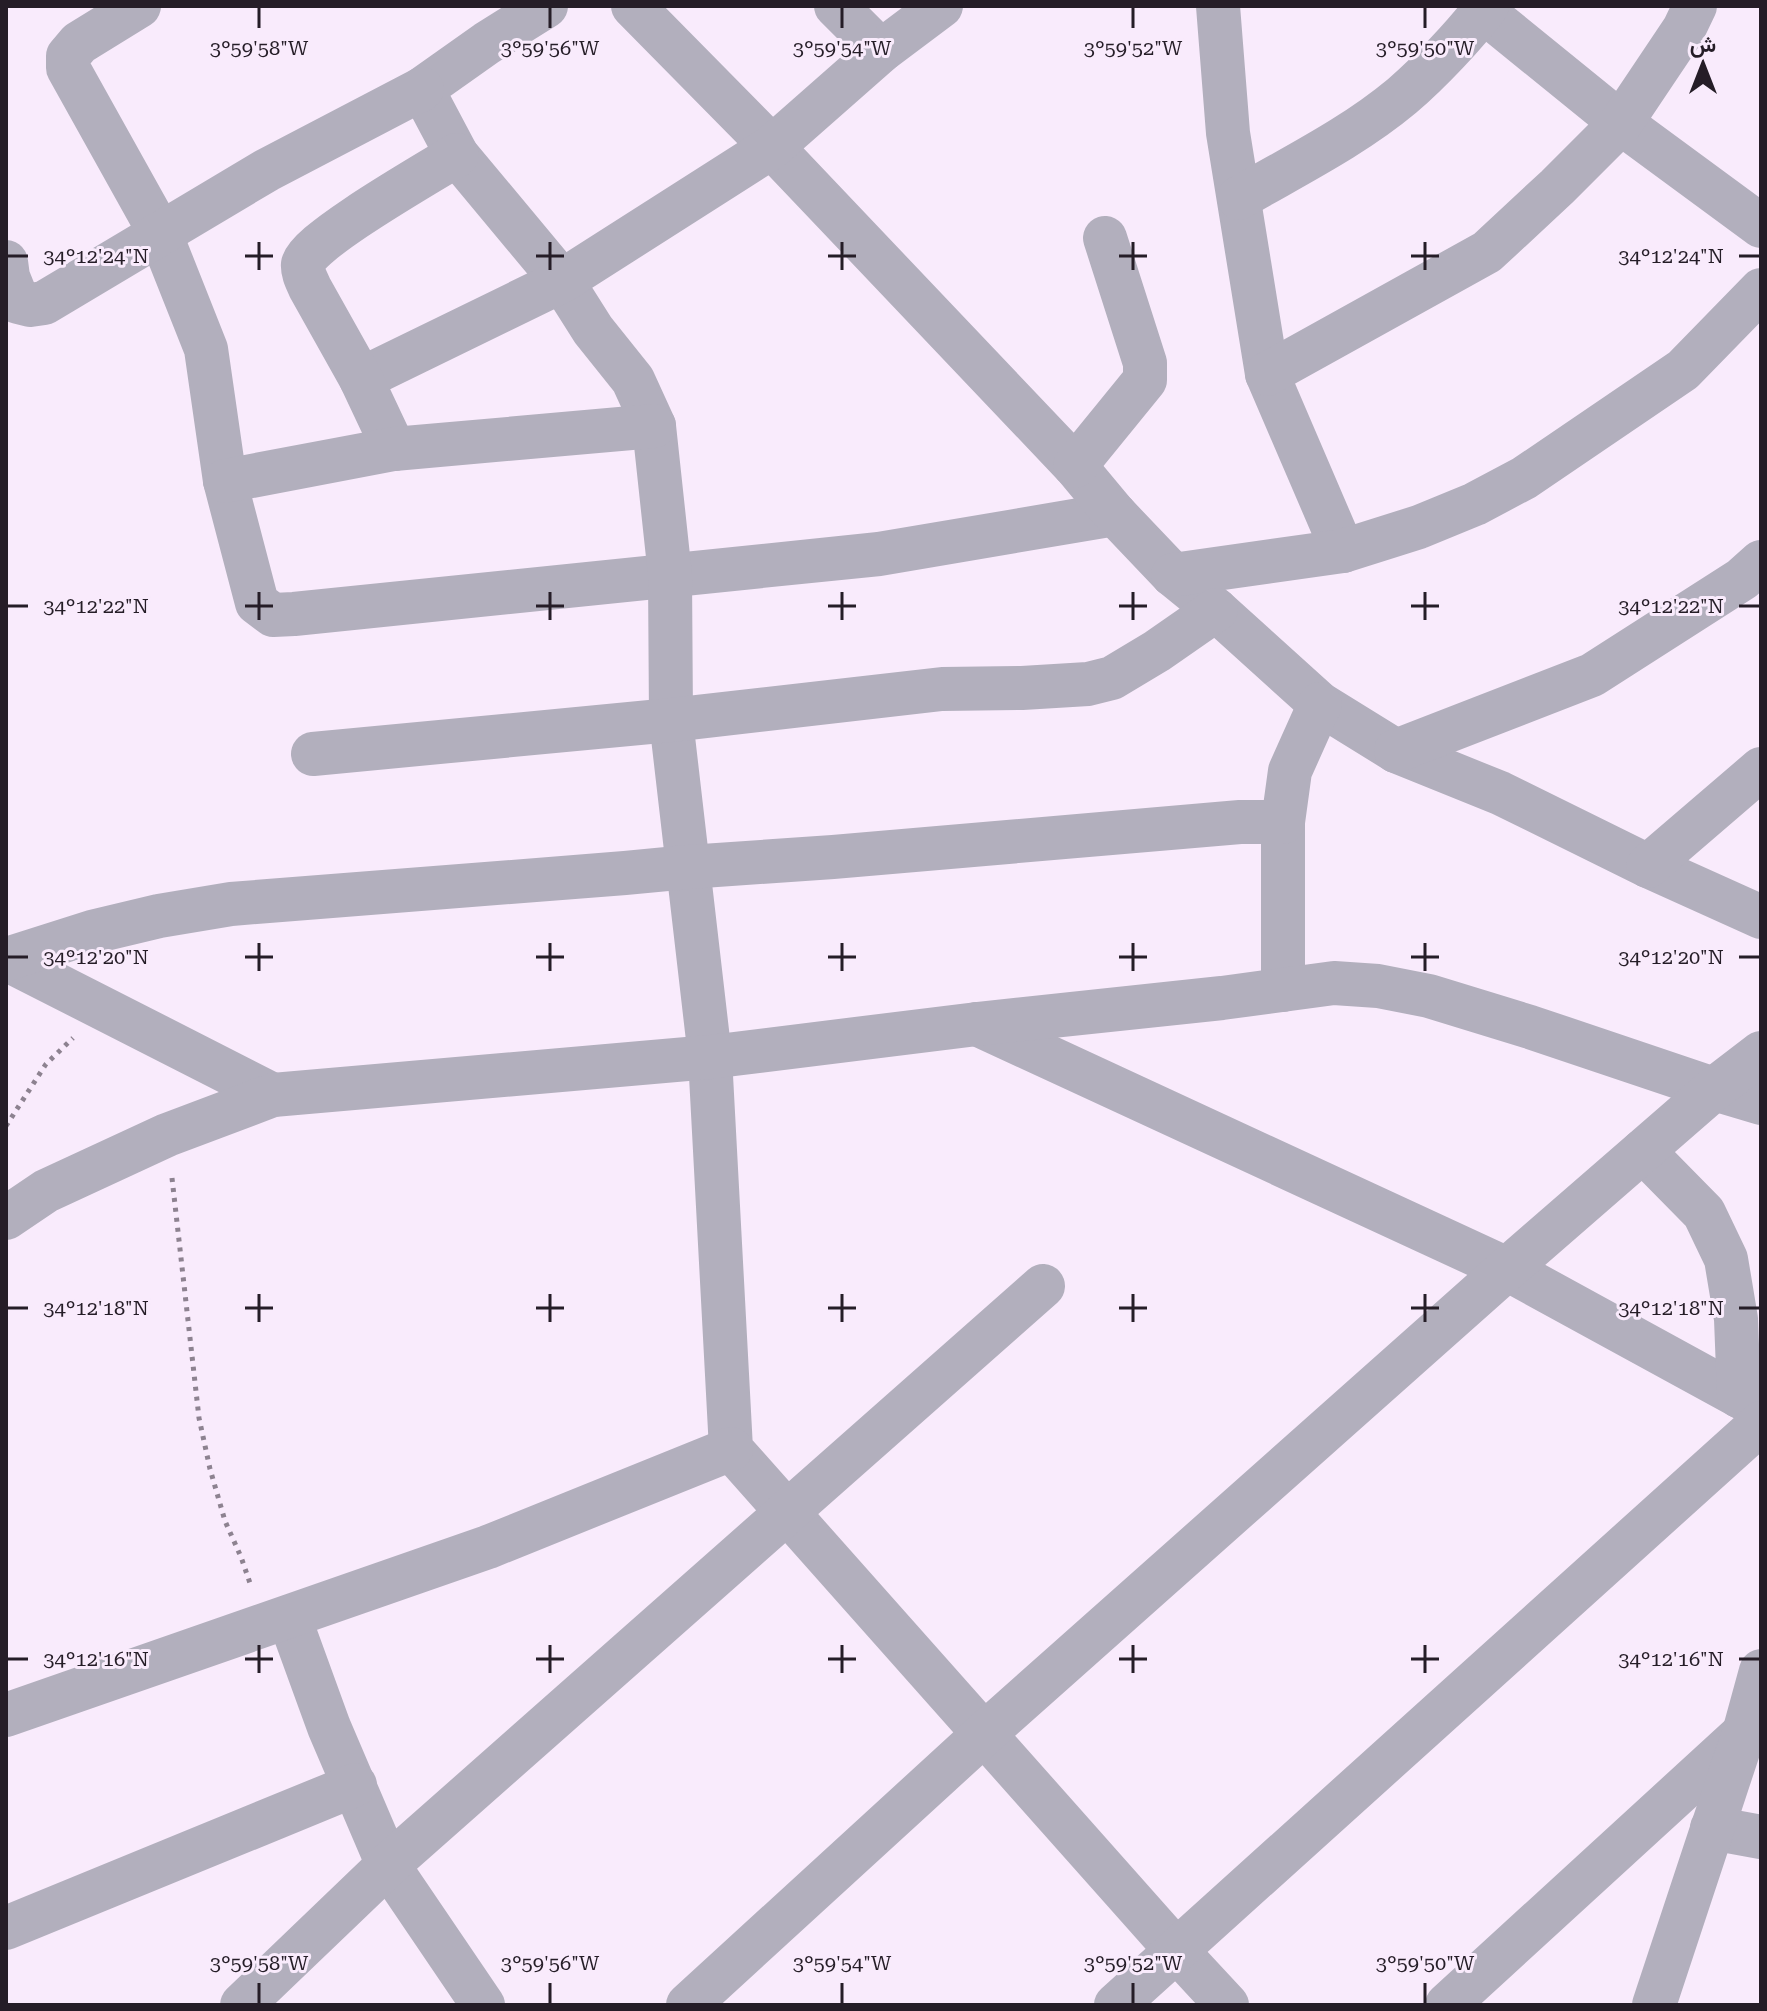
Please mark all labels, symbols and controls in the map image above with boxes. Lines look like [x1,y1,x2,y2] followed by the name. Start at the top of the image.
[1663,24,1743,104] north arrow
[1690,32,1716,58] text: ش
[210,36,309,60] text: 3°59'58"W
[501,36,600,60] text: 3°59'56"W
[793,36,892,60] text: 3°59'54"W
[1084,36,1183,60] text: 3°59'52"W
[1376,36,1475,60] text: 3°59'50"W
[43,244,149,268] text: 34°12'24"N
[1618,244,1724,268] text: 34°12'24"N
[43,594,149,618] text: 34°12'22"N
[1618,594,1724,618] text: 34°12'22"N
[43,945,149,969] text: 34°12'20"N
[1618,945,1724,969] text: 34°12'20"N
[43,1296,149,1320] text: 34°12'18"N
[1618,1296,1724,1320] text: 34°12'18"N
[43,1647,149,1671] text: 34°12'16"N
[1618,1647,1724,1671] text: 34°12'16"N
[210,1951,309,1975] text: 3°59'58"W
[501,1951,600,1975] text: 3°59'56"W
[793,1951,892,1975] text: 3°59'54"W
[1084,1951,1183,1975] text: 3°59'52"W
[1376,1951,1475,1975] text: 3°59'50"W

